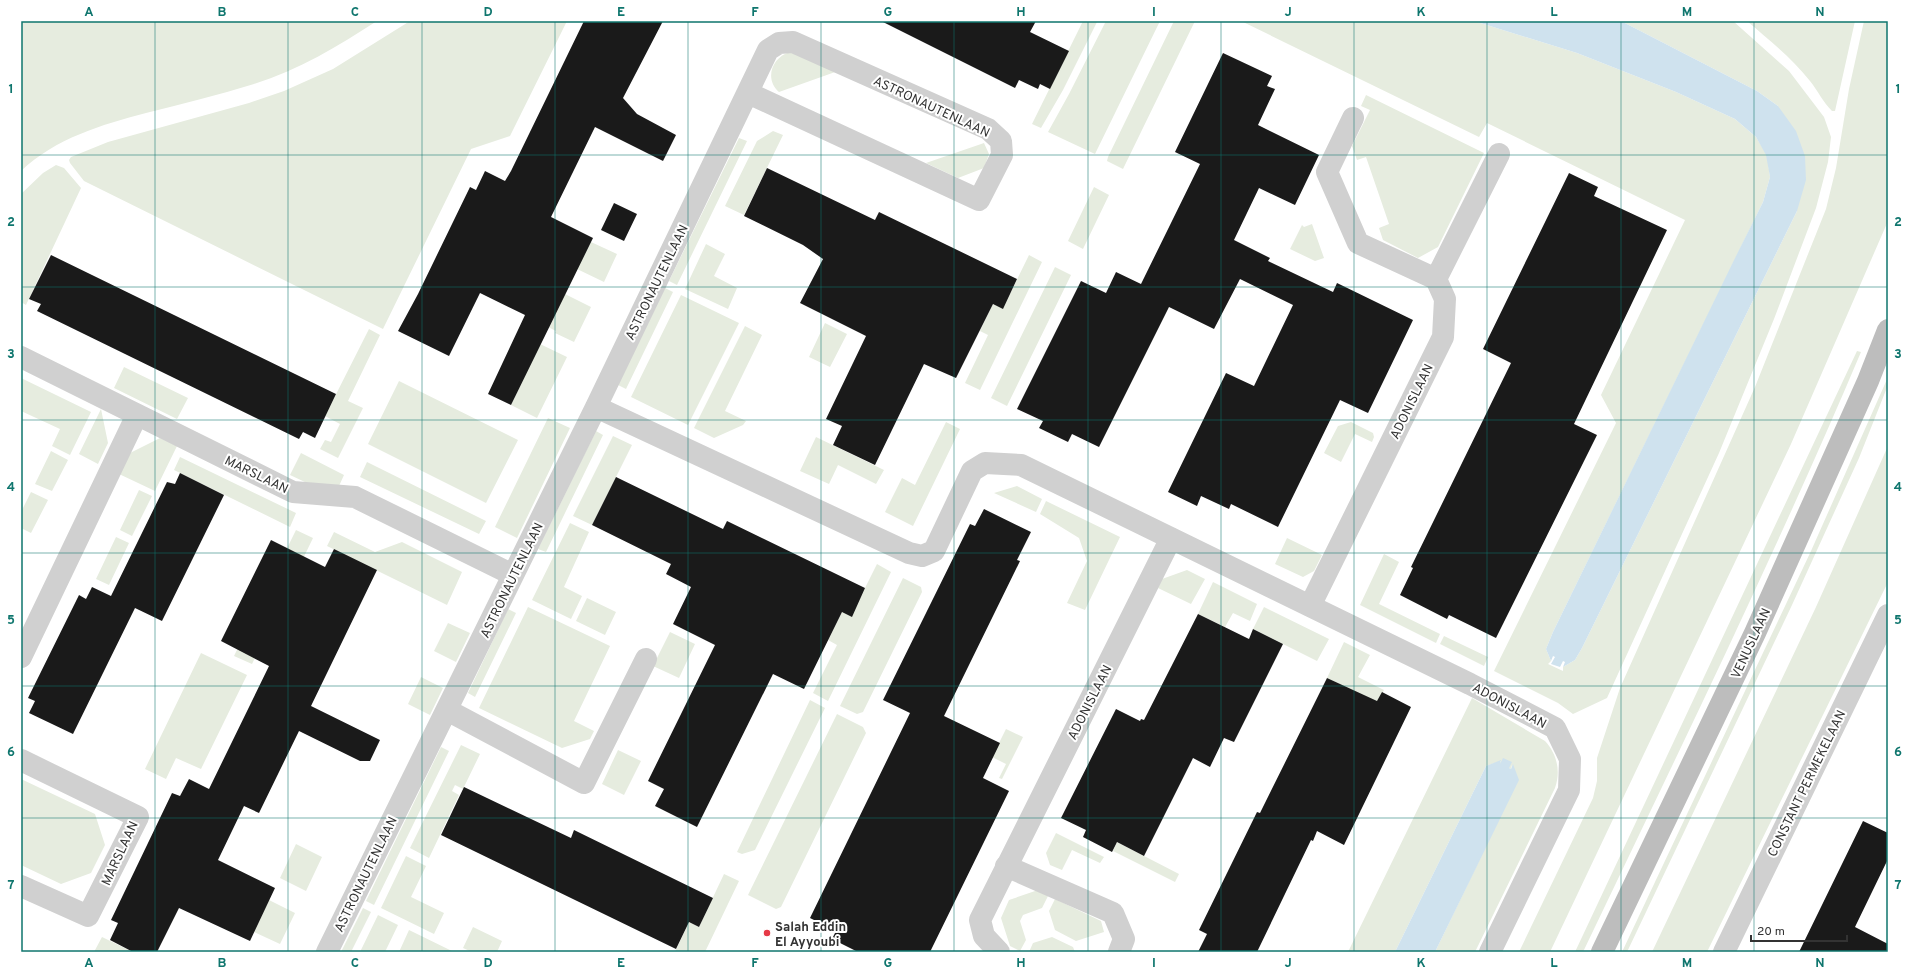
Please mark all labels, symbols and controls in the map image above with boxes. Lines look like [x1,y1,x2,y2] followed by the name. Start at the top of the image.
[84,5,94,21] text: A
[218,5,227,21] text: B
[351,5,359,21] text: C
[483,5,493,21] text: D
[617,5,625,21] text: E
[751,5,759,21] text: F
[884,5,893,21] text: G
[1016,5,1026,21] text: H
[1152,5,1156,21] text: I
[1284,5,1292,21] text: J
[1416,5,1426,21] text: K
[1550,5,1558,21] text: L
[1682,5,1692,21] text: M
[1815,5,1825,21] text: N
[870,74,992,142] street label: ASTRONAUTENLAAN
[8,82,14,98] text: 1
[1895,82,1901,98] text: 1
[7,215,15,231] text: 2
[1894,215,1902,231] text: 2
[623,223,693,343] street label: ASTRONAUTENLAAN
[7,347,15,363] text: 3
[1894,347,1902,363] text: 3
[1388,362,1438,442] street label: ADONISLAAN
[222,453,291,498] street label: MARSLAAN
[7,480,15,496] text: 4
[1894,480,1902,496] text: 4
[478,521,548,641] street label: ASTRONAUTENLAAN
[1728,606,1775,682] street label: VENUSLAAN
[7,613,15,629] text: 5
[1894,613,1902,629] text: 5
[1065,663,1116,743] street label: ADONISLAAN
[1469,681,1549,733] street label: ADONISLAAN
[1765,708,1850,860] street label: CONSTANT PERMEKELAAN
[7,745,15,761] text: 6
[1894,745,1902,761] text: 6
[332,815,402,935] street label: ASTRONAUTENLAAN
[99,819,143,889] street label: MARSLAAN
[8,878,15,894] text: 7
[1895,878,1902,894] text: 7
[1751,917,1847,943] scale bar
[775,920,846,951] place label: Salah Eddin El Ayyoubi
[1757,924,1785,940] text: 20 m
[762,928,772,938] marker: Salah Eddin El Ayyoubi
[84,956,94,972] text: A
[218,956,227,972] text: B
[351,956,359,972] text: C
[483,956,493,972] text: D
[617,956,625,972] text: E
[751,956,759,972] text: F
[884,956,893,972] text: G
[1016,956,1026,972] text: H
[1152,956,1156,972] text: I
[1284,956,1292,972] text: J
[1416,956,1426,972] text: K
[1550,956,1558,972] text: L
[1682,956,1692,972] text: M
[1815,956,1825,972] text: N

